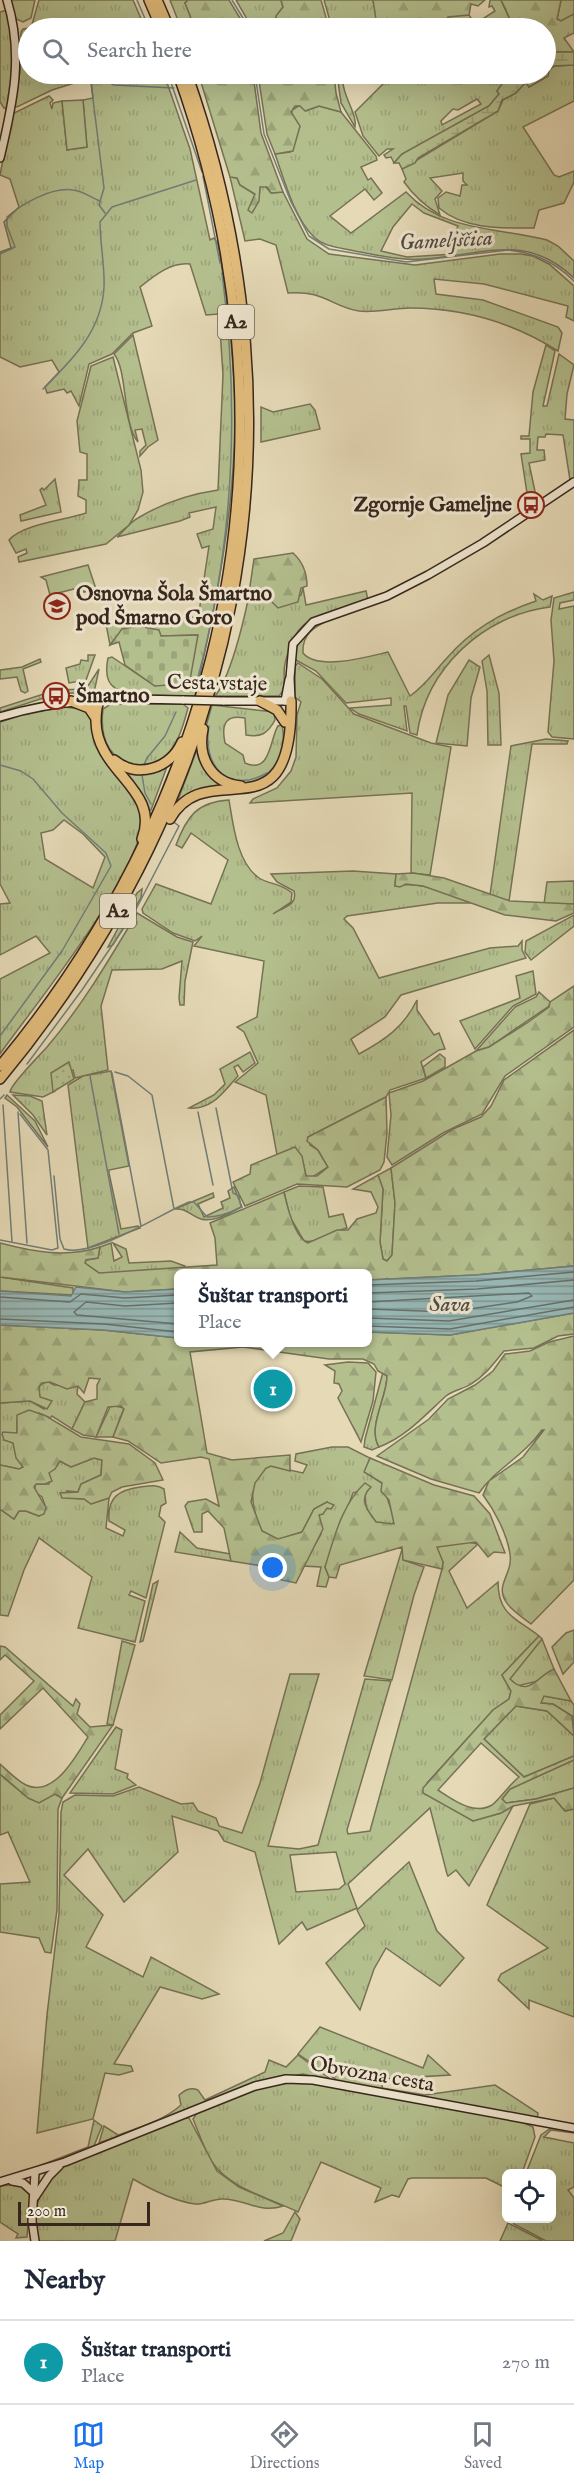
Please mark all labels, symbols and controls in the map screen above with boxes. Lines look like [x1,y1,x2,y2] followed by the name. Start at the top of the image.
[18,18,556,84] search box
[39,35,72,68] icon: search
[87,37,192,65] text: Search here
[399,225,494,257] water label: Gameljščica
[218,305,254,339] road number: A2
[516,490,546,520] bus stop icon: Zgornje Gameljne
[354,492,512,519] place label: Zgornje Gameljne
[75,580,273,632] place label: Osnovna Šola Šmartno pod Šmarno Goro
[42,591,72,621] school or university icon: Osnovna Šola Šmartno pod Šmarno Goro
[167,670,268,698] street label: Cesta vstaje
[41,681,71,711] bus stop icon: Šmartno
[76,682,150,710] place label: Šmartno
[100,894,136,928] road number: A2
[174,1269,372,1347] popup
[198,1282,348,1310] text: Šuštar transporti
[429,1291,471,1319] water label: Sava
[198,1310,241,1335] text: Place
[254,1366,292,1412] pin: 1
[258,1553,287,1582] your location
[308,2051,437,2099] street label: Obvozna cesta
[502,2169,556,2223] map controls
[502,2169,556,2223] button: locate
[18,2199,150,2226] scale bar
[27,2202,66,2222] text: 200 m
[24,2264,105,2297] text: Nearby
[81,2336,231,2364] text: Šuštar transporti
[40,2350,47,2375] text: 1
[502,2350,550,2375] text: 270 m
[81,2364,124,2389] text: Place
[72,2418,105,2474] tab: Map
[250,2418,319,2474] tab: Directions
[464,2418,502,2474] tab: Saved

